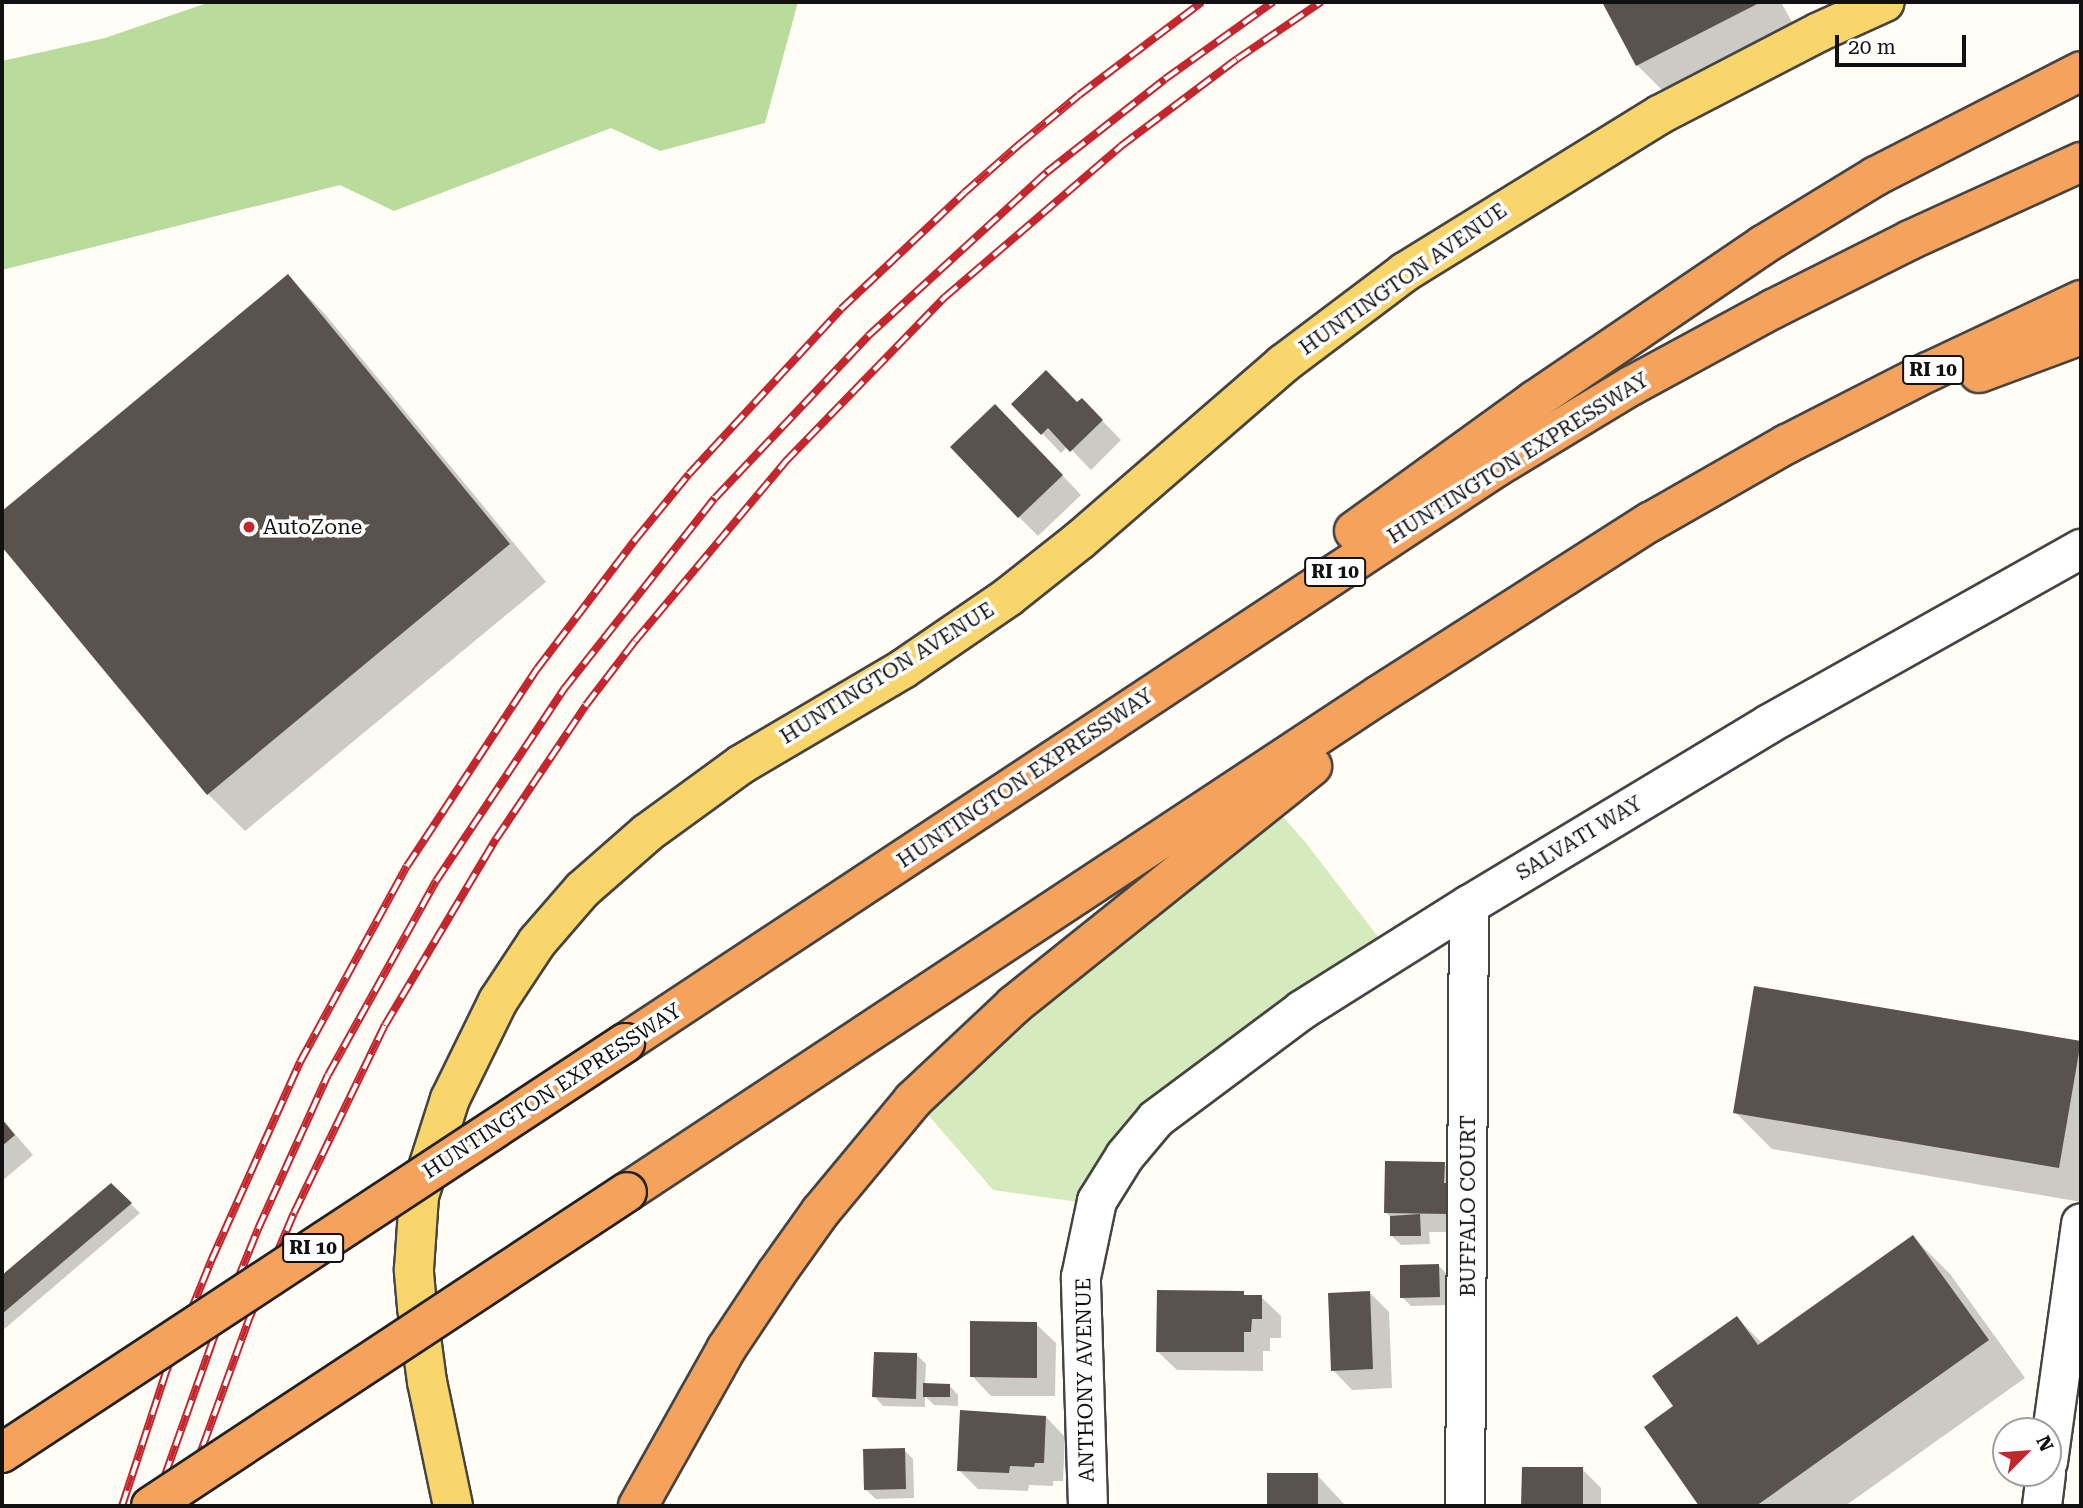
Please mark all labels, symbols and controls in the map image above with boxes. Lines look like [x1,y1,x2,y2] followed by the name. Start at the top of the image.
[1838,21,1969,65] scale bar
[1848,35,1896,59] text: 20 m
[1294,198,1512,360] street label: HUNTINGTON AVENUE
[1902,354,1965,386] road number: RI 10
[1383,367,1653,549] street label: HUNTINGTON EXPRESSWAY
[263,514,362,540] place label: AutoZone
[241,519,257,535] marker: AutoZone
[1304,556,1366,587] road number: RI 10
[775,597,999,749] street label: HUNTINGTON AVENUE
[892,683,1158,873] street label: HUNTINGTON EXPRESSWAY
[1511,790,1647,886] street label: SALVATI WAY
[418,998,686,1184] street label: HUNTINGTON EXPRESSWAY
[1455,1115,1481,1297] street label: BUFFALO COURT
[282,1232,344,1264] road number: RI 10
[1071,1277,1099,1483] street label: ANTHONY AVENUE
[1992,1417,2062,1487] north arrow
[2031,1432,2058,1455] text: N

